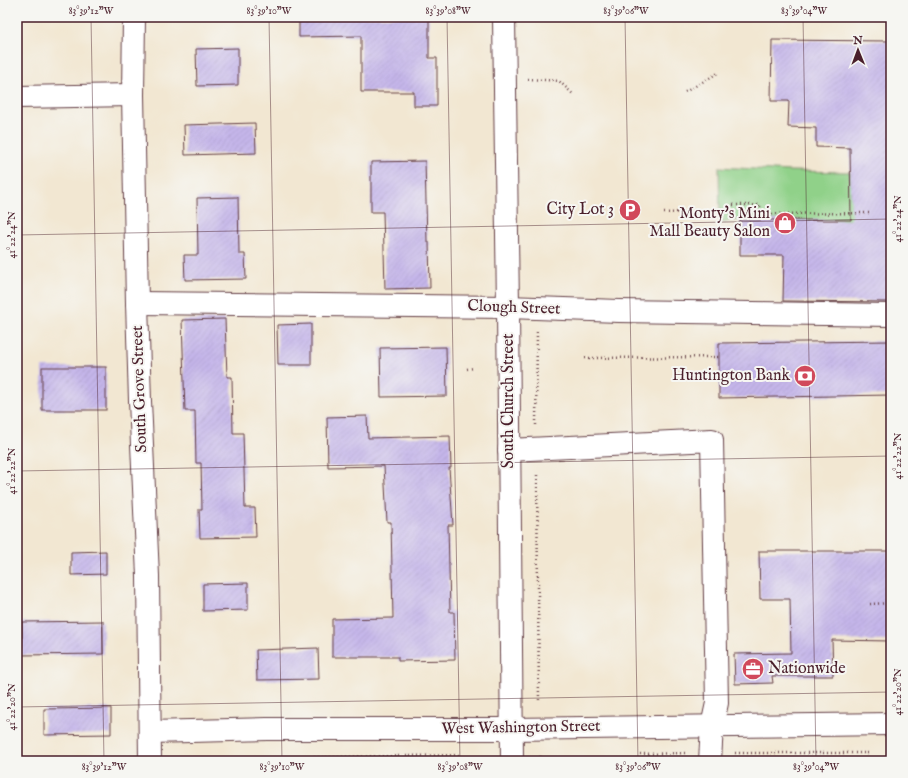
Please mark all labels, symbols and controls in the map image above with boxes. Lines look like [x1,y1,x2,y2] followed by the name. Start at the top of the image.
[69,5,114,18] text: 83°39'12"W
[247,5,292,18] text: 83°39'10"W
[425,5,471,18] text: 83°39'08"W
[603,5,649,18] text: 83°39'06"W
[781,5,827,18] text: 83°39'04"W
[838,30,878,70] north arrow
[852,34,863,48] text: N
[892,195,905,243] text: 41°22'24"N
[617,197,643,223] parking icon: City Lot 3
[546,200,614,220] place label: City Lot 3
[649,204,770,242] place label: Monty's Mini Mall Beauty Salon
[772,210,798,236] shop icon: Monty's Mini Mall Beauty Salon
[6,211,19,259] text: 41°22'24"N
[467,296,561,320] street label: Clough Street
[128,325,152,453] street label: South Grove Street
[499,333,519,469] street label: South Church Street
[792,363,818,389] bank icon: Huntington Bank
[672,366,790,386] place label: Huntington Bank
[892,432,905,479] text: 41°22'22"N
[6,447,19,494] text: 41°22'22"N
[740,656,766,682] office icon: Nationwide
[768,659,846,679] place label: Nationwide
[892,668,905,716] text: 41°22'20"N
[6,683,19,731] text: 41°22'20"N
[441,717,601,739] street label: West Washington Street
[82,761,127,774] text: 83°39'12"W
[260,761,305,774] text: 83°39'10"W
[437,761,483,774] text: 83°39'08"W
[615,761,661,774] text: 83°39'06"W
[793,761,839,774] text: 83°39'04"W

